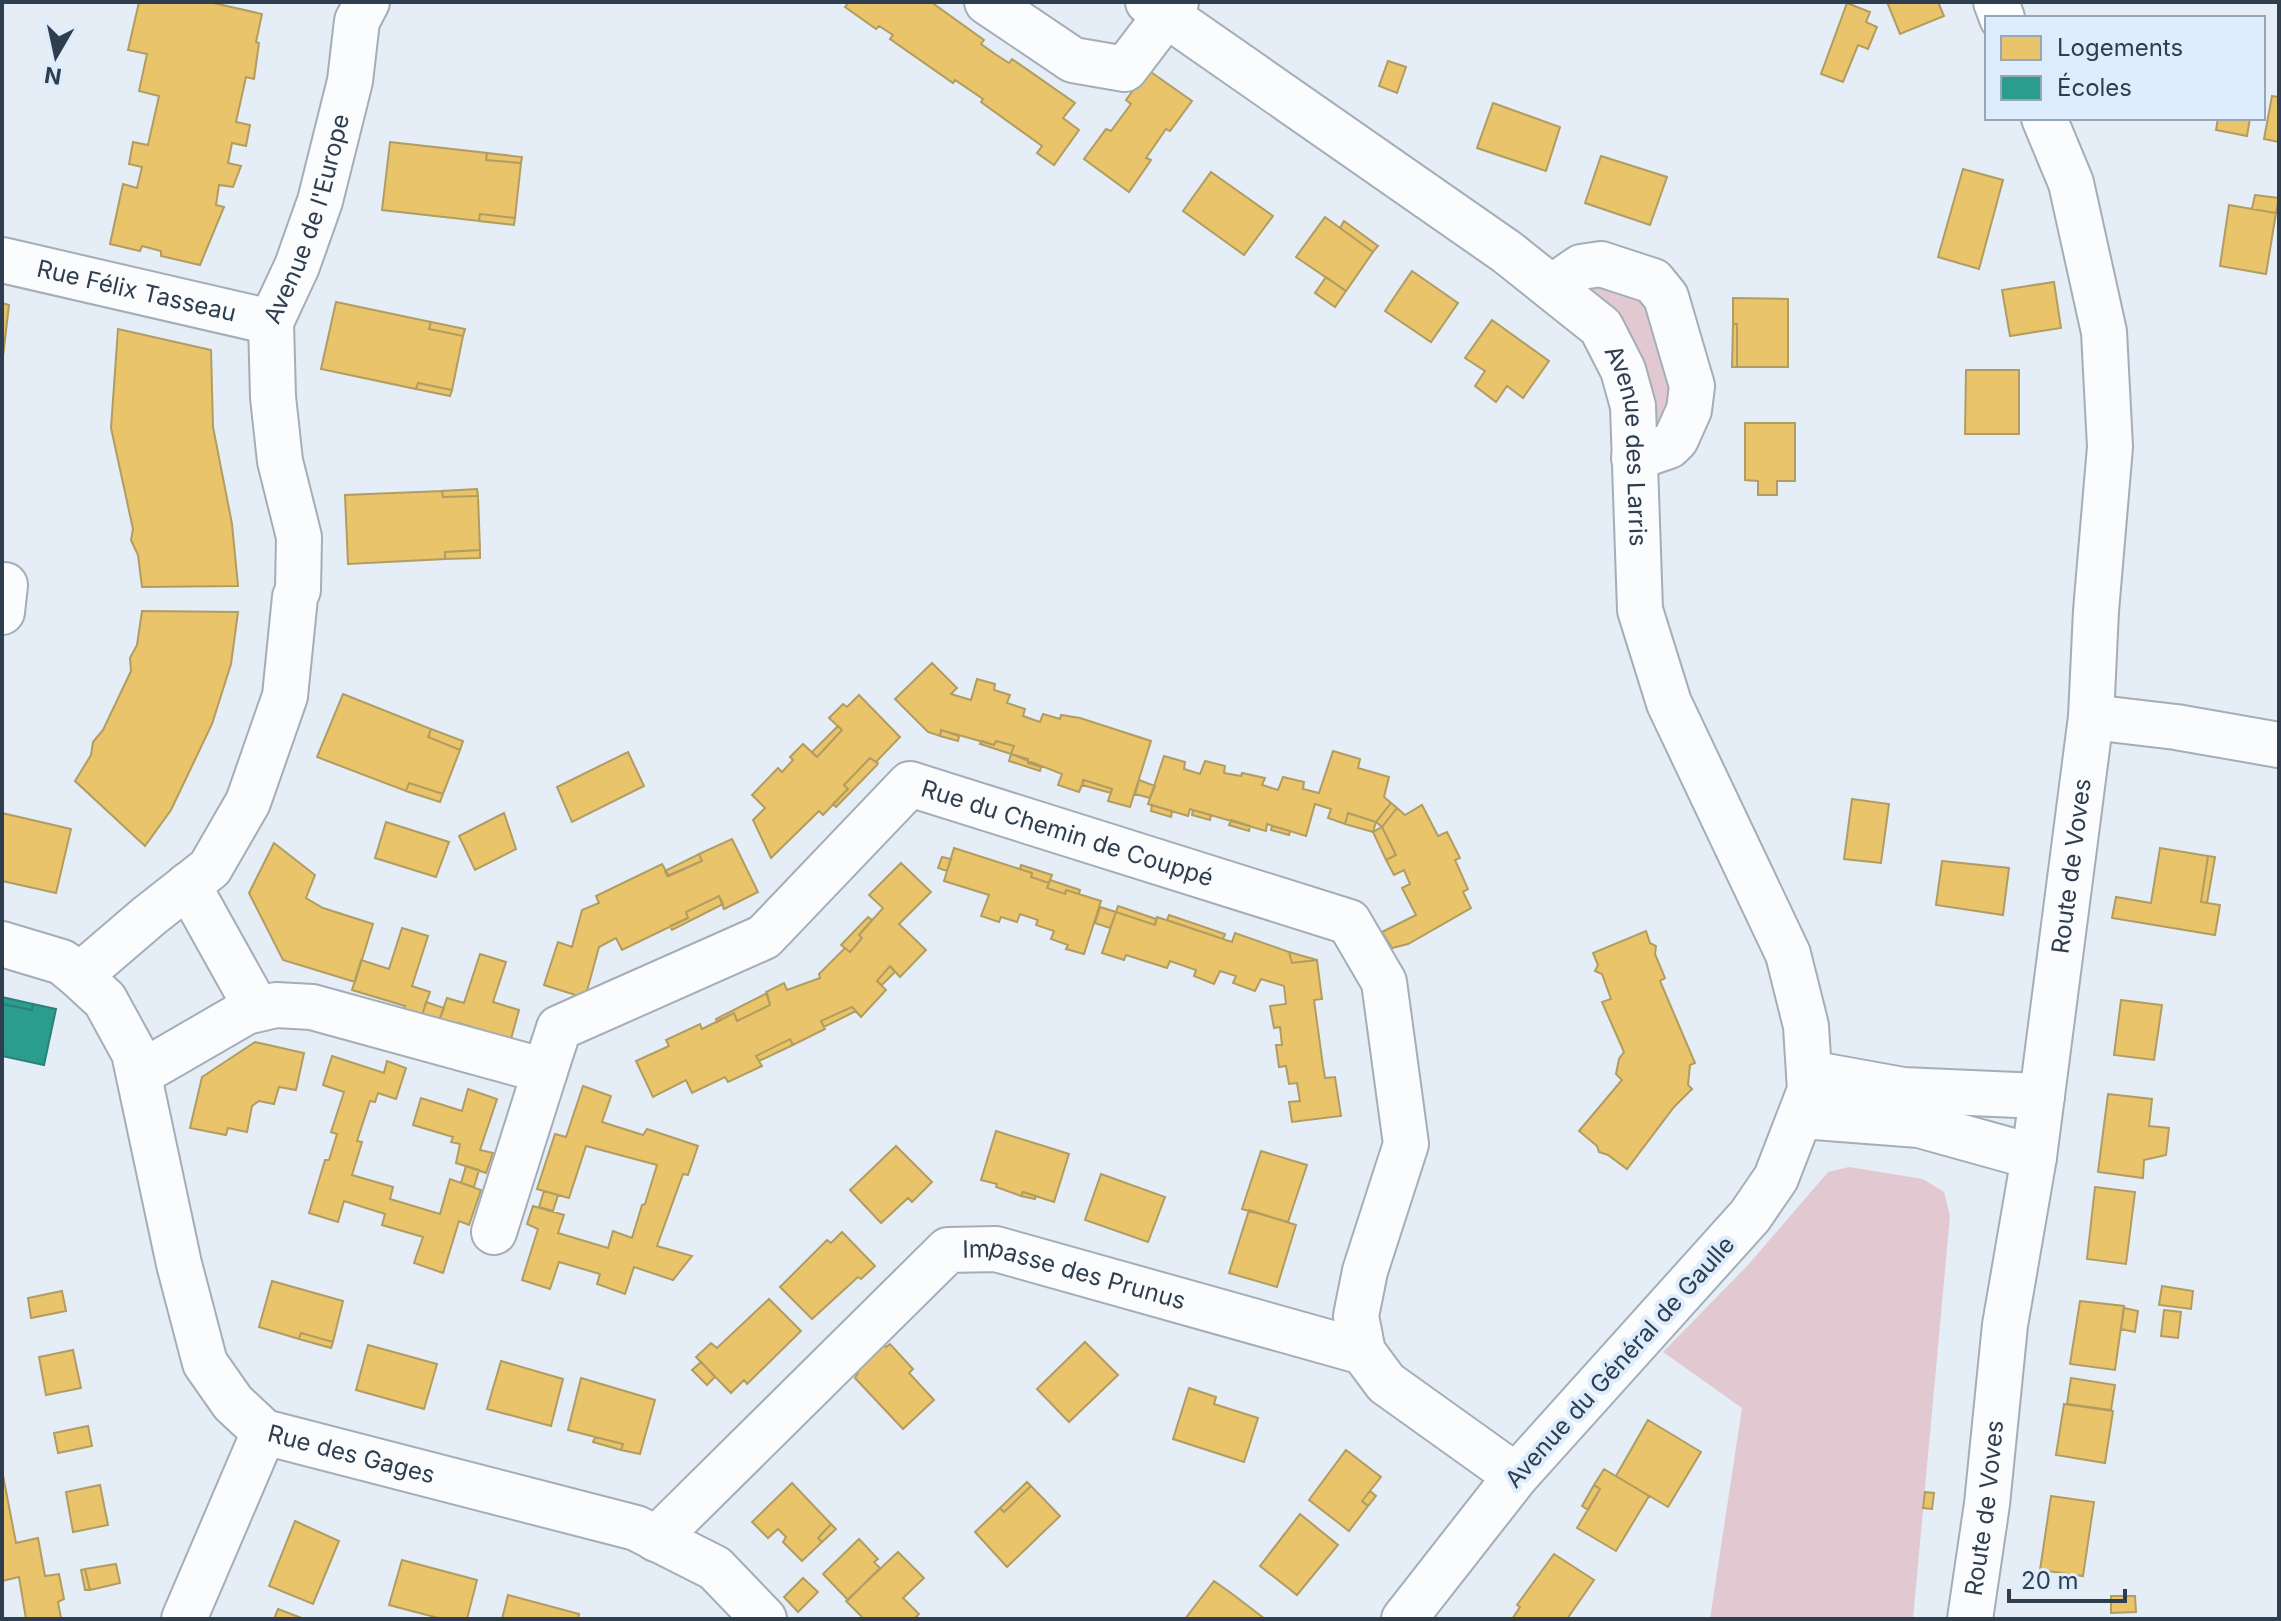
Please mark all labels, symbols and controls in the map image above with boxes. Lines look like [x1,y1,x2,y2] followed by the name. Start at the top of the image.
[16,16,96,96] north arrow
[1985,16,2265,120] legend
[2057,33,2183,62] text: Logements
[43,62,63,90] text: N
[2057,72,2132,102] text: Écoles
[257,111,355,328] street label: Avenue de l'Europe
[34,254,239,327] street label: Rue Félix Tasseau
[1599,340,1653,547] street label: Avenue des Larris
[918,773,1217,892] street label: Rue du Chemin de Couppé
[2045,777,2097,955] street label: Route de Voves
[1499,1230,1740,1493] street label: Avenue du Général de Gaulle
[962,1233,1189,1315] street label: Impasse des Prunus
[265,1419,438,1489] street label: Rue des Gages
[1959,1419,2009,1598] street label: Route de Voves
[2009,1553,2125,1603] scale bar
[2021,1566,2079,1595] text: 20 m

